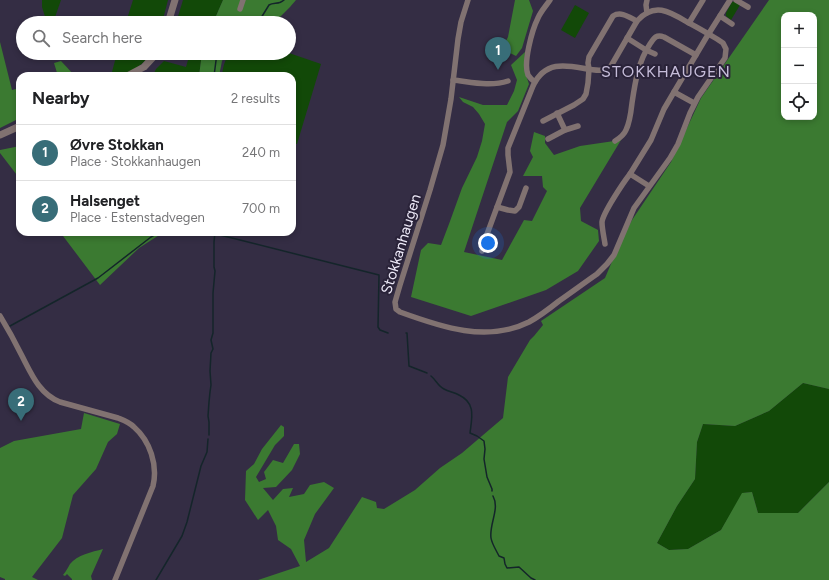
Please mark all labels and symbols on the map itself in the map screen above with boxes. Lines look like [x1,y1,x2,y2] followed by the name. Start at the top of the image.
[485,37,511,70] pin: 1
[601,62,731,81] district label: STOKKHAUGEN
[377,192,425,296] street label: Stokkanhaugen
[478,233,498,253] your location
[8,388,34,421] pin: 2

